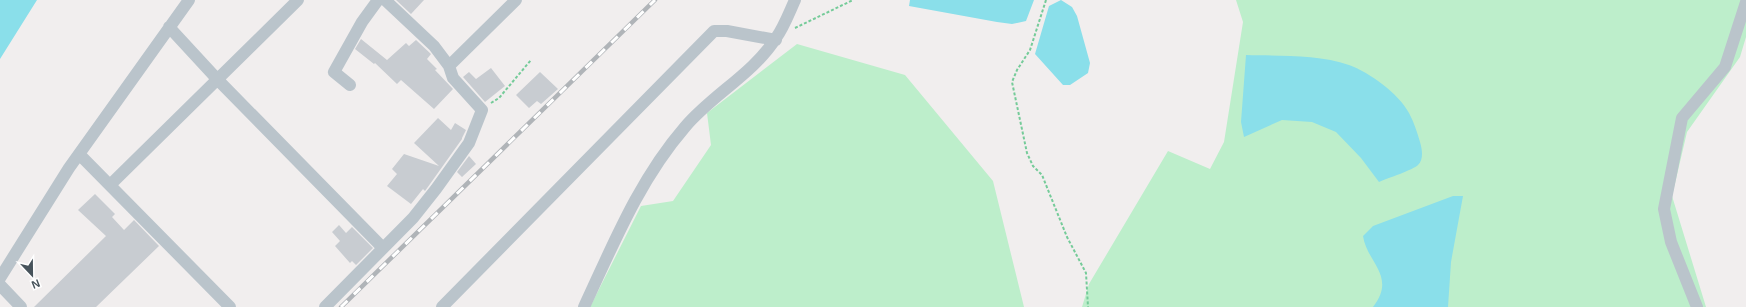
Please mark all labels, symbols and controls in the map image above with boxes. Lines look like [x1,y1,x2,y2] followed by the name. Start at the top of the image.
[12,255,52,295] north arrow
[30,277,42,291] text: N

